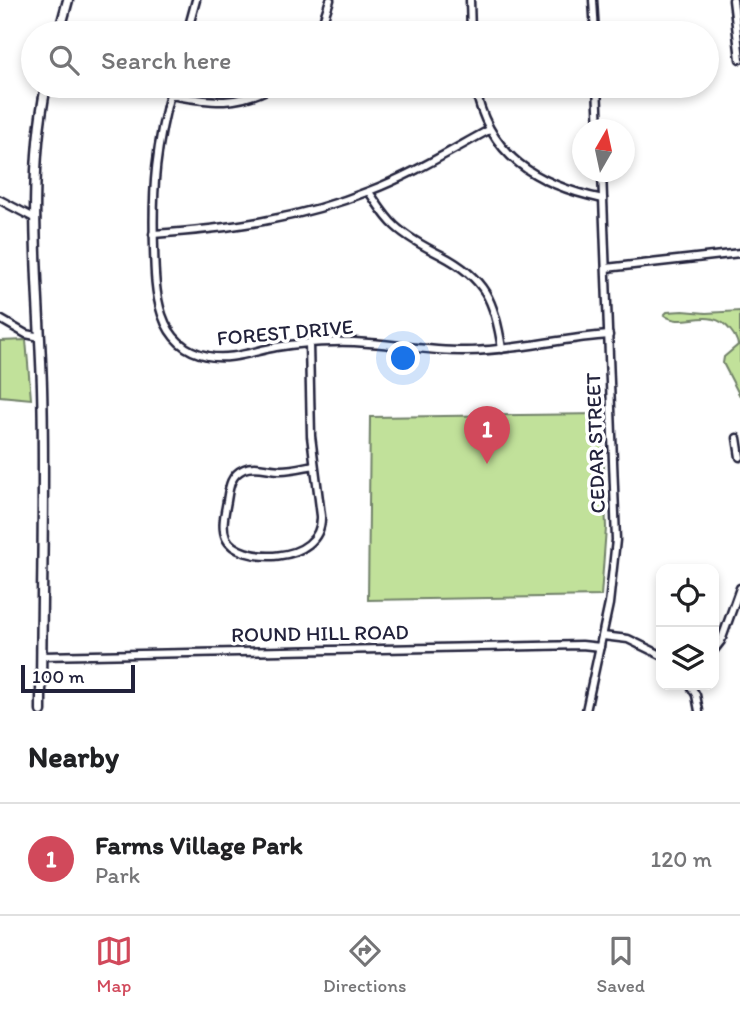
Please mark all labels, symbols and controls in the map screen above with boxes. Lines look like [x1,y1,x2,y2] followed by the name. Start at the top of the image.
[21,21,719,98] search box
[45,41,83,79] icon: search
[101,44,231,76] text: Search here
[572,119,635,182] north arrow
[216,314,354,350] street label: FOREST DRIVE
[386,341,420,375] your location
[580,372,610,514] street label: CEDAR STREET
[464,406,510,464] pin: 1
[656,564,719,690] map controls
[656,564,719,627] button: locate
[231,619,409,647] street label: ROUND HILL ROAD
[656,627,719,690] button: layers
[21,662,135,694] scale bar
[32,665,84,688] text: 100 m
[28,738,119,775] text: Nearby
[95,829,303,861] text: Farms Village Park
[46,845,56,873] text: 1
[651,845,712,873] text: 120 m
[95,861,140,889] text: Park
[95,932,133,997] tab: Map
[323,932,407,997] tab: Directions
[597,932,645,997] tab: Saved

